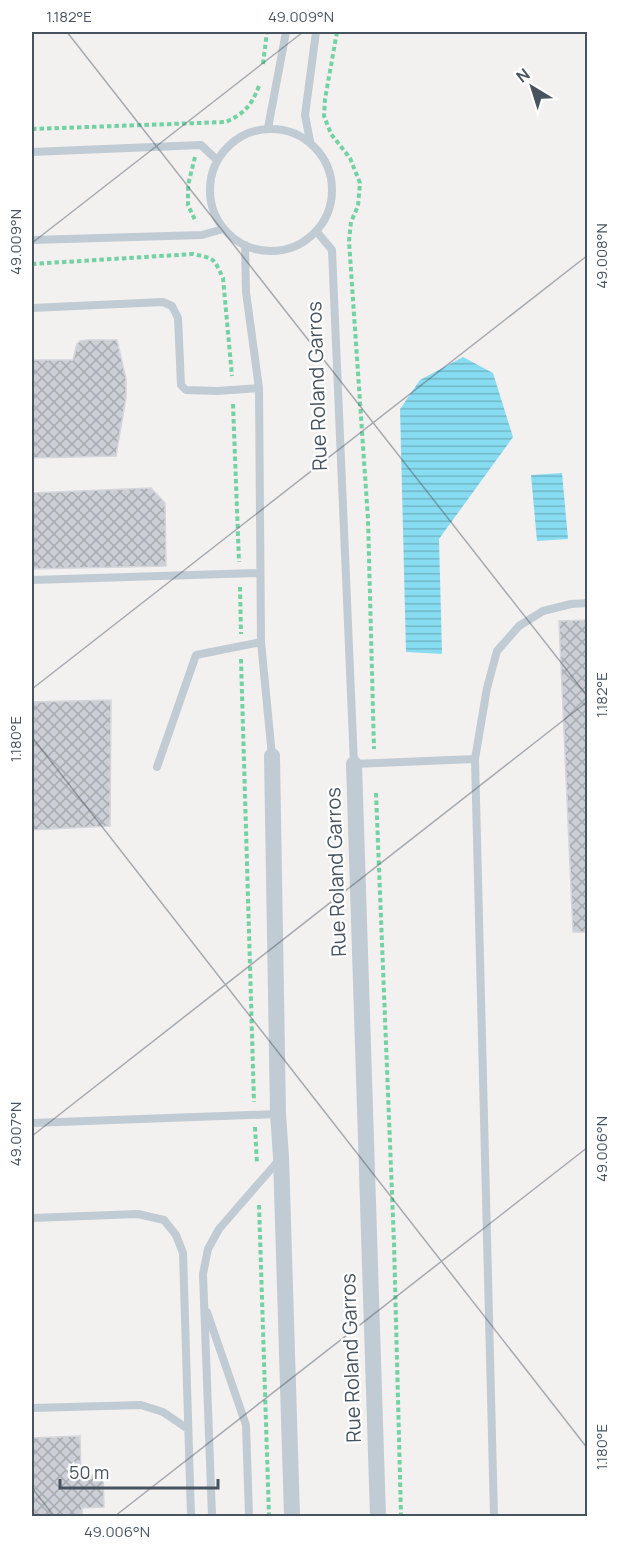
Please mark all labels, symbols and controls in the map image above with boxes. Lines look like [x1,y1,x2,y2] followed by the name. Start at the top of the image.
[46,6,92,27] text: 1.182°E
[268,6,334,27] text: 49.009°N
[502,57,562,117] north arrow
[511,63,534,87] text: N
[5,209,26,275] text: 49.009°N
[591,223,612,289] text: 49.008°N
[300,301,333,471] street label: Rue Roland Garros
[591,672,612,718] text: 1.182°E
[5,716,26,762] text: 1.180°E
[319,787,352,957] street label: Rue Roland Garros
[5,1102,26,1166] text: 49.007°N
[591,1116,612,1182] text: 49.006°N
[334,1273,367,1443] street label: Rue Roland Garros
[591,1424,612,1470] text: 1.180°E
[60,1452,218,1490] scale bar
[69,1460,109,1484] text: 50 m
[84,1521,150,1542] text: 49.006°N

